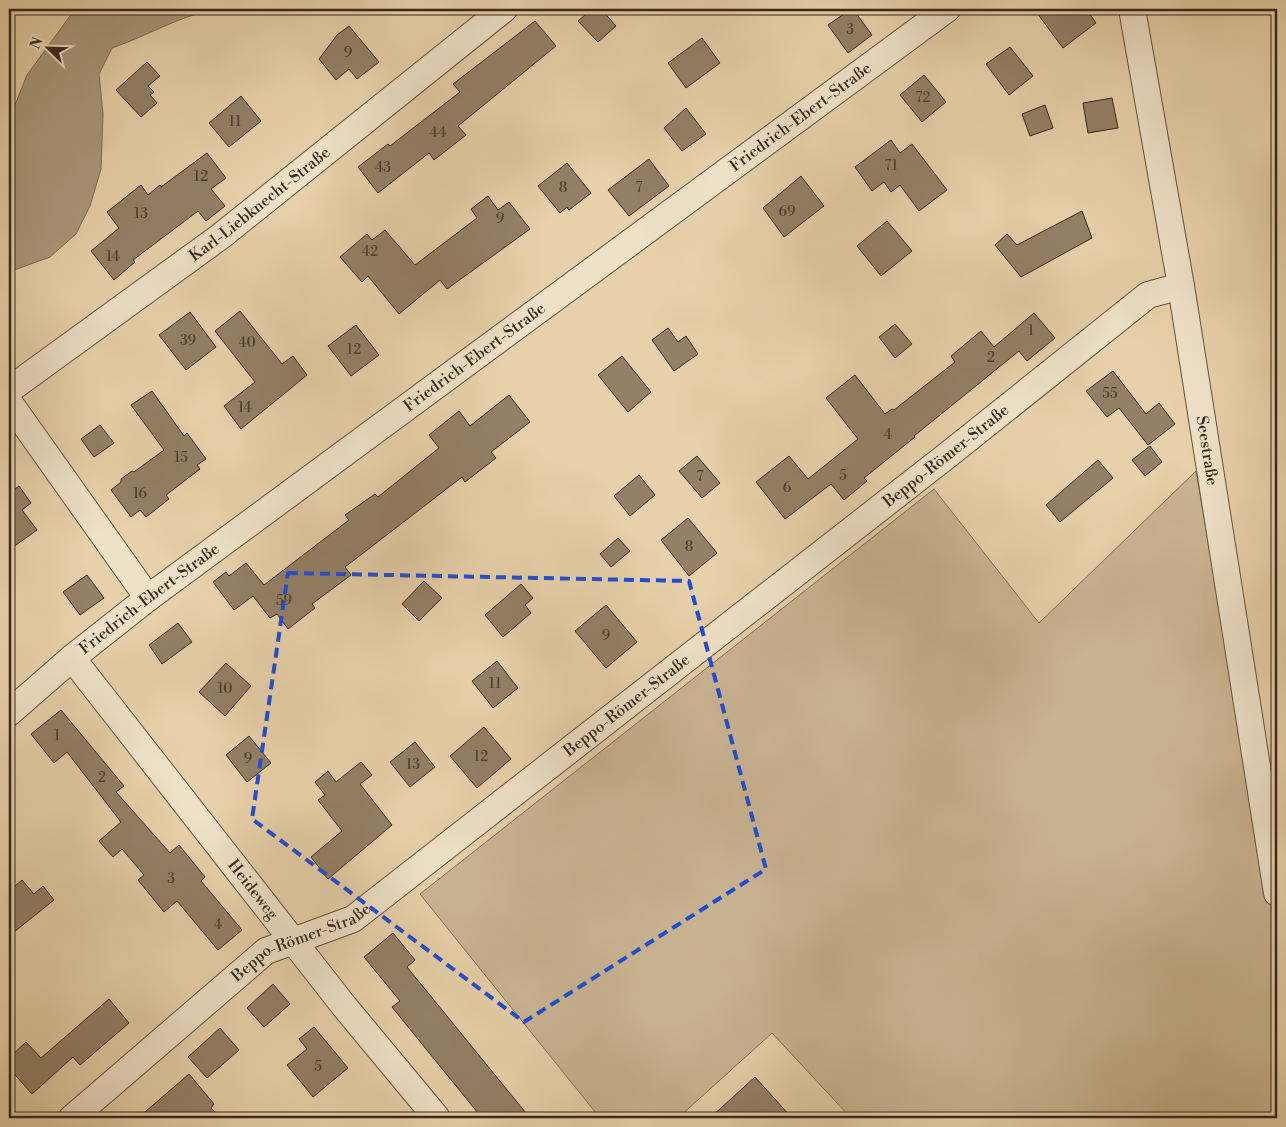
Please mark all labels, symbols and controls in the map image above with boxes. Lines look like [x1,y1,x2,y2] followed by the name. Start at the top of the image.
[846,21,854,39] house number: 3
[22,22,72,72] north arrow
[27,35,47,52] text: N
[344,44,352,62] house number: 9
[726,58,875,176] street label: Friedrich-Ebert-Straße
[916,89,930,107] house number: 72
[229,113,241,131] house number: 11
[430,124,446,142] house number: 44
[185,142,334,266] street label: Karl-Liebknecht-Straße
[884,157,898,175] house number: 71
[375,159,391,177] house number: 43
[194,168,208,186] house number: 12
[559,179,567,197] house number: 8
[635,179,643,197] house number: 7
[779,203,795,221] house number: 69
[134,205,148,223] house number: 13
[496,210,504,228] house number: 9
[362,243,378,261] house number: 42
[106,248,120,266] house number: 14
[400,298,549,416] street label: Friedrich-Ebert-Straße
[1028,322,1034,340] house number: 1
[180,332,196,350] house number: 39
[238,334,256,352] house number: 40
[347,341,361,359] house number: 12
[987,349,995,367] house number: 2
[1102,385,1118,403] house number: 55
[238,399,252,417] house number: 14
[878,400,1013,512] street label: Beppo-Römer-Straße
[1192,414,1222,487] street label: Seestraße
[884,426,892,444] house number: 4
[174,449,188,467] house number: 15
[839,467,847,485] house number: 5
[696,468,704,486] house number: 7
[783,479,792,497] house number: 6
[133,485,148,503] house number: 16
[685,538,693,556] house number: 8
[75,539,223,659] street label: Friedrich-Ebert-Straße
[276,592,292,610] house number: 59
[602,627,610,645] house number: 9
[559,650,694,761] street label: Beppo-Römer-Straße
[489,675,501,693] house number: 11
[218,680,232,698] house number: 10
[54,727,60,745] house number: 1
[474,748,488,766] house number: 12
[244,750,252,768] house number: 9
[406,756,420,774] house number: 13
[98,769,106,787] house number: 2
[223,856,283,924] street label: Heideweg
[167,870,175,888] house number: 3
[227,899,375,987] street label: Beppo-Römer-Straße
[214,916,222,934] house number: 4
[314,1058,322,1076] house number: 5

